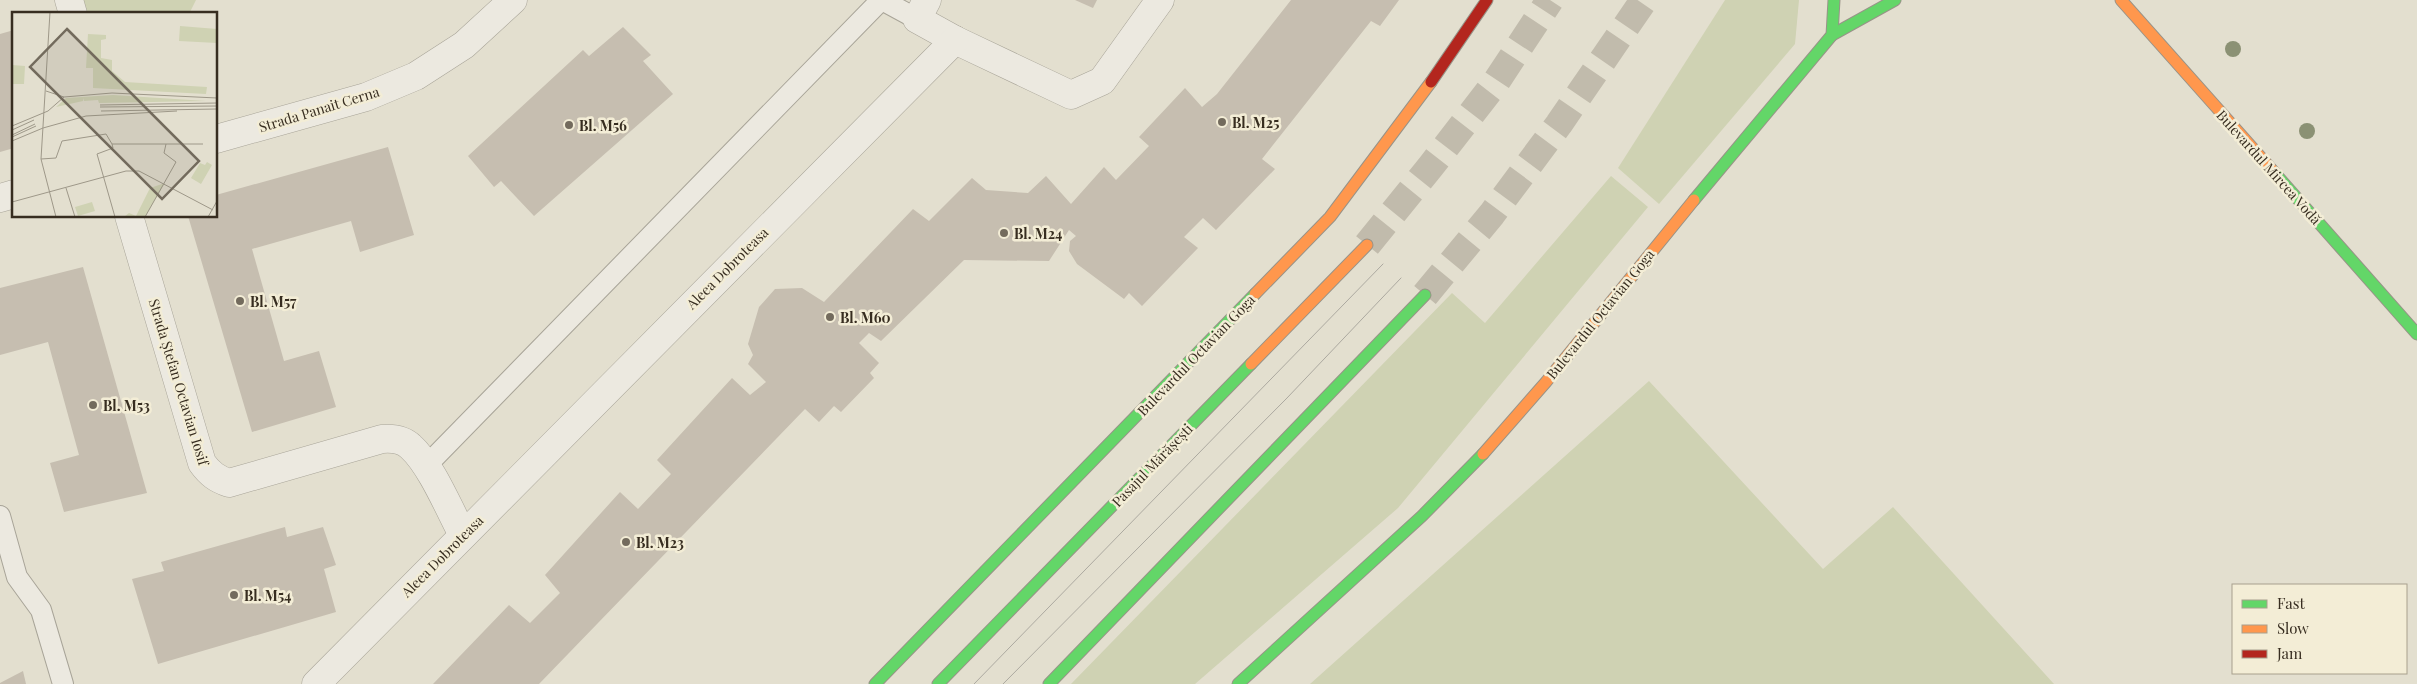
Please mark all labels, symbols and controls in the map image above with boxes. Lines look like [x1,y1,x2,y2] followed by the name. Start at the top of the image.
[12,12,218,218] inset map
[256,82,382,136] street label: Strada Panait Cerna
[2212,106,2326,228] street label: Bulevardul Mircea Vodă
[1232,113,1279,132] place label: Bl. M25
[579,116,627,135] place label: Bl. M56
[1216,116,1228,128] marker: Bl. M25
[563,119,575,131] marker: Bl. M56
[681,223,772,314] street label: Aleea Dobroteasa
[1014,224,1062,243] place label: Bl. M24
[998,227,1010,239] marker: Bl. M24
[1542,245,1658,383] street label: Bulevardul Octavian Goga
[1133,290,1259,420] street label: Bulevardul Octavian Goga
[250,292,297,311] place label: Bl. M57
[234,295,246,307] marker: Bl. M57
[145,296,214,469] street label: Strada Ștefan Octavian Iosif
[840,308,891,327] place label: Bl. M60
[824,311,836,323] marker: Bl. M60
[103,396,150,415] place label: Bl. M53
[87,399,99,411] marker: Bl. M53
[1107,419,1197,511] street label: Pasajul Mărășești
[396,511,487,602] street label: Aleea Dobroteasa
[636,533,684,552] place label: Bl. M23
[620,536,632,548] marker: Bl. M23
[2232,584,2407,674] legend
[244,586,292,605] place label: Bl. M54
[228,589,240,601] marker: Bl. M54
[2277,593,2306,613] text: Fast
[2277,618,2309,638] text: Slow
[2276,643,2303,663] text: Jam

